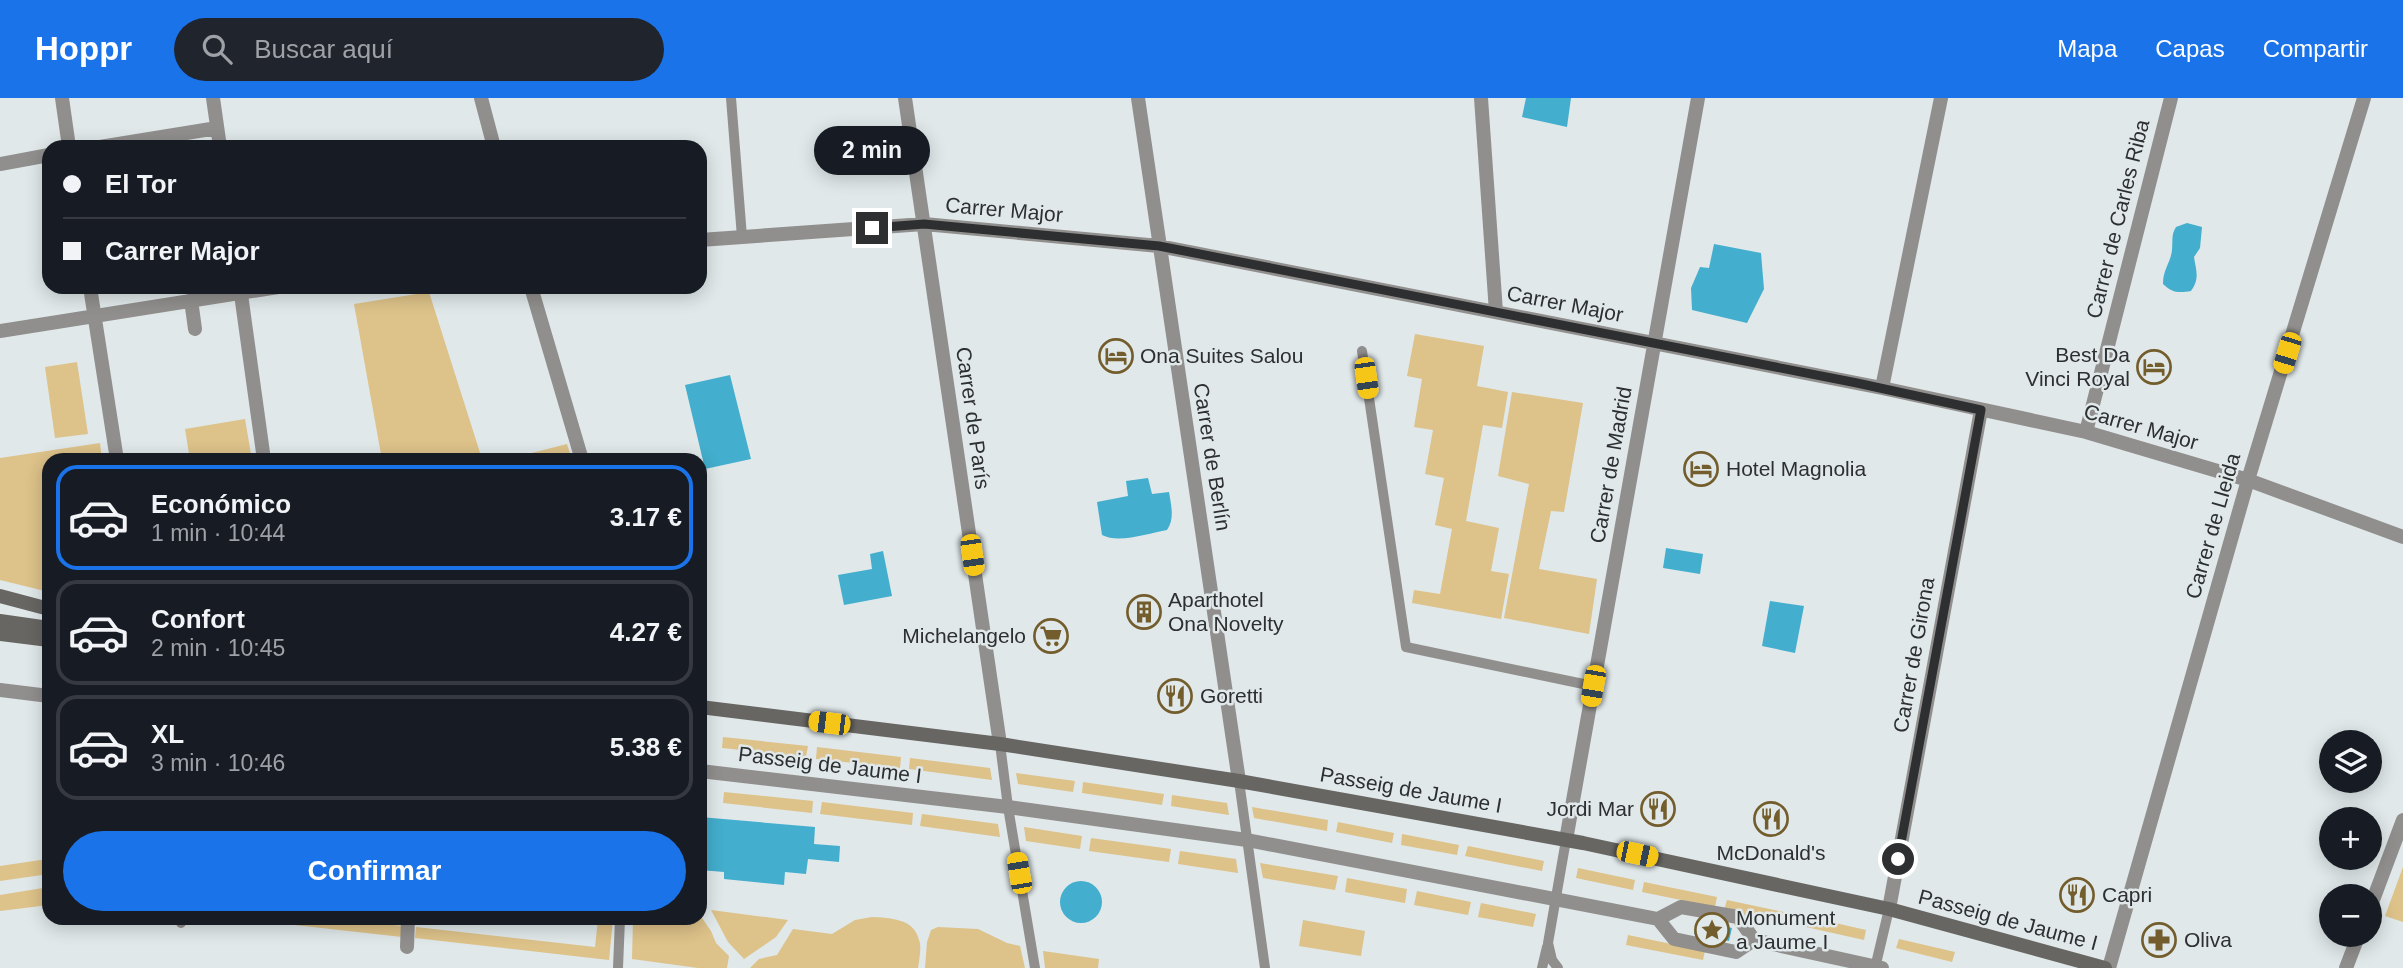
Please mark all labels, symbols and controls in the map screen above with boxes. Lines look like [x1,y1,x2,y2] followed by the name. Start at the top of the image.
[174,18,664,81] search box
[35,30,132,67] text: Hoppr
[198,30,236,68] icon: search
[254,34,393,64] text: Buscar aquí
[2057,35,2117,62] text: Mapa
[2155,35,2225,62] text: Capas
[2263,35,2368,62] text: Compartir
[2082,117,2153,321] street label: Carrer de Carles Riba
[814,127,930,176] callout: 2 min
[842,137,902,163] text: 2 min
[105,169,177,199] text: El Tor
[944,193,1064,226] street label: Carrer Major
[856,212,888,244] route end
[105,236,260,266] text: Carrer Major
[1505,281,1625,326] street label: Carrer Major
[2271,330,2304,376] car
[1097,337,1135,375] hotel icon: Ona Suites Salou
[2025,343,2130,390] place label: Best Da Vinci Royal
[1140,344,1303,367] place label: Ona Suites Salou
[952,345,995,491] street label: Carrer de París
[2135,348,2173,386] hotel icon: Best Da Vinci Royal
[1353,356,1380,400] car
[1189,381,1236,532] street label: Carrer de Berlín
[1585,385,1636,545] street label: Carrer de Madrid
[2081,399,2201,454] street label: Carrer Major
[1682,450,1720,488] hotel icon: Hotel Magnolia
[2181,450,2244,601] street label: Carrer de Lleida
[1726,457,1866,480] place label: Hotel Magnolia
[67,486,130,549] icon: car
[151,489,291,519] text: Económico
[610,502,682,532] text: 3.17 €
[151,520,285,546] text: 1 min · 10:44
[959,533,986,577] car
[1889,575,1939,734] street label: Carrer de Girona
[1168,588,1284,635] place label: Aparthotel Ona Novelty
[1125,593,1163,631] building icon: Aparthotel Ona Novelty
[67,601,130,664] icon: car
[151,604,245,634] text: Confort
[610,617,682,647] text: 4.27 €
[1032,617,1070,655] supermarket icon: Michelangelo
[902,624,1026,647] place label: Michelangelo
[151,635,285,661] text: 2 min · 10:45
[1580,663,1607,709] car
[1156,677,1194,715] restaurant icon: Goretti
[1200,684,1263,707] place label: Goretti
[807,710,852,736] car
[67,716,130,779] icon: car
[151,719,184,749] text: XL
[2319,730,2382,947] map controls
[2319,730,2382,793] button: layers
[610,732,682,762] text: 5.38 €
[737,742,923,787] street label: Passeig de Jaume I
[151,750,285,776] text: 3 min · 10:46
[1318,762,1504,817] street label: Passeig de Jaume I
[1639,790,1677,828] restaurant icon: Jordi Mar
[1546,797,1634,820] place label: Jordi Mar
[1752,800,1790,838] restaurant icon: McDonald's
[2319,807,2382,870] button: +
[63,831,686,911] button: Confirmar
[1615,839,1660,869] car
[1716,841,1826,864] place label: McDonald's
[1882,843,1914,875] route start
[1006,850,1033,896] car
[2058,876,2096,914] restaurant icon: Capri
[2102,883,2152,906] place label: Capri
[2319,884,2382,947] button: −
[1916,885,2100,954] street label: Passeig de Jaume I
[1736,906,1835,953] place label: Monument a Jaume I
[1693,911,1731,949] place icon: Monument a Jaume I
[2140,921,2178,959] pharmacy icon: Oliva
[2184,928,2232,951] place label: Oliva

